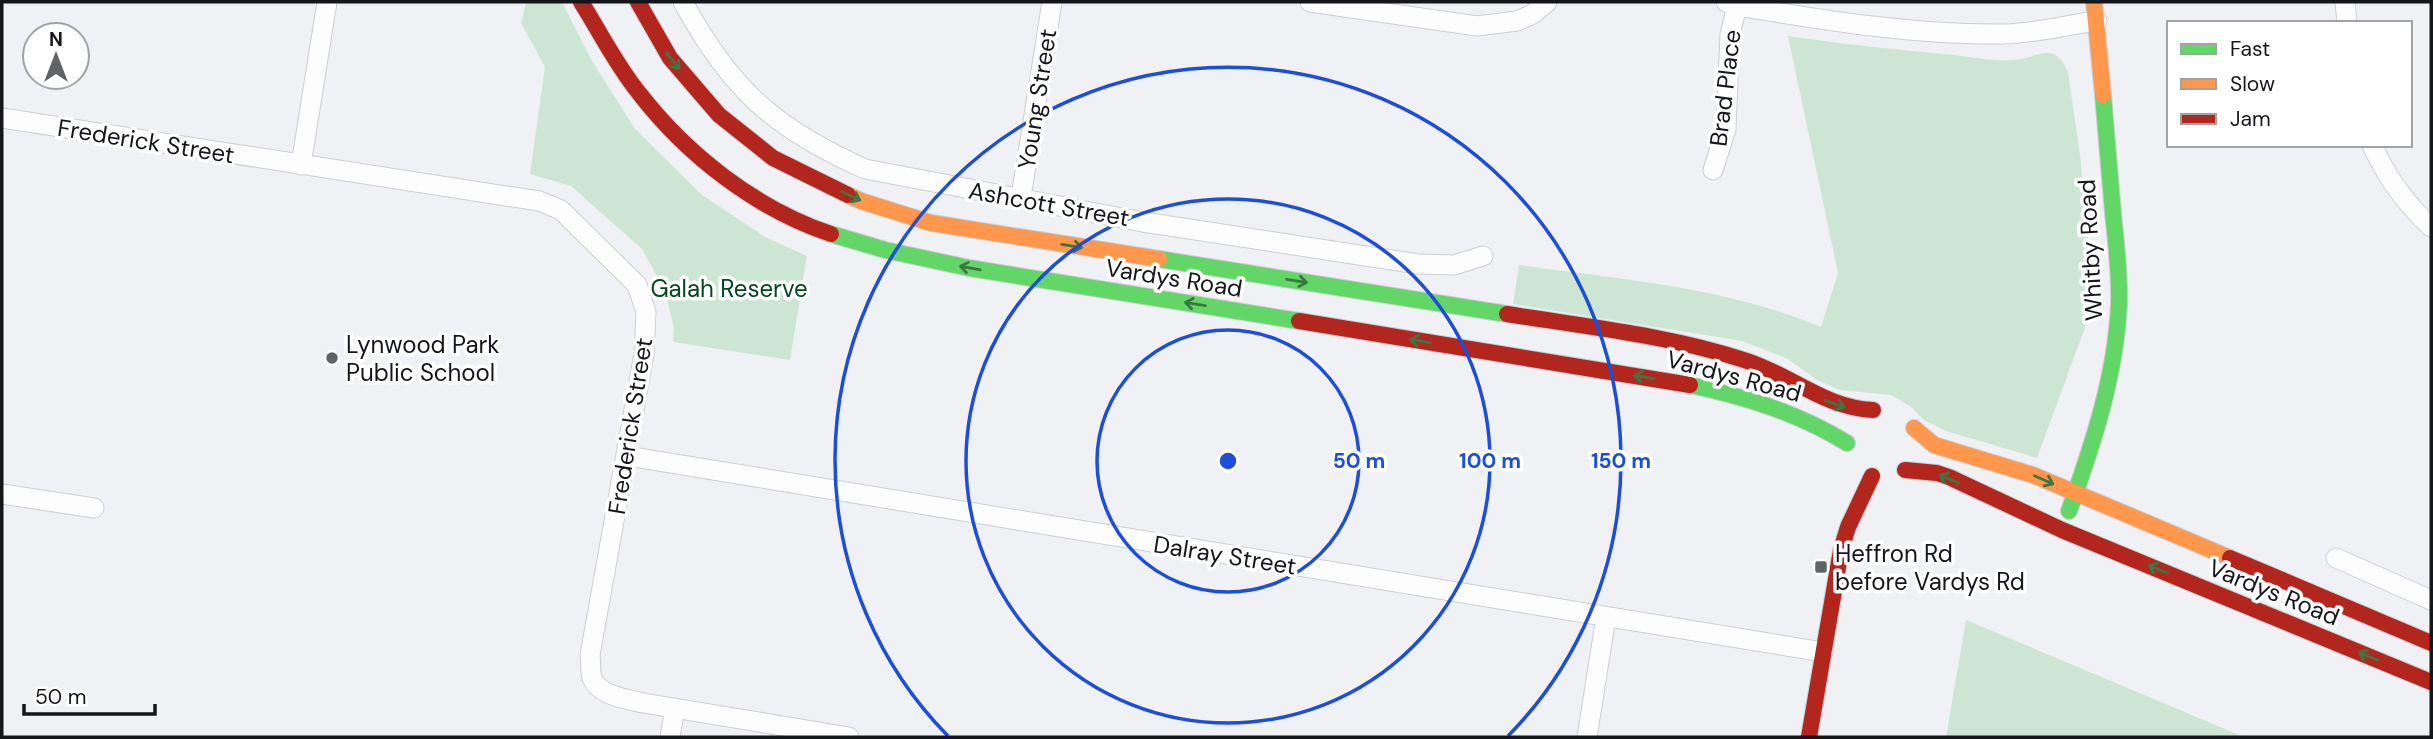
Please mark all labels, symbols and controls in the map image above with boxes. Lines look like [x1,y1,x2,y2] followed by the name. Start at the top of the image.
[21,21,91,91] north arrow
[2167,21,2412,147] legend
[49,27,63,52] text: N
[1011,27,1063,171] street label: Young Street
[1702,28,1748,148] street label: Brad Place
[2230,35,2270,63] text: Fast
[665,51,680,69] one-way arrow
[2230,70,2275,98] text: Slow
[2230,105,2271,133] text: Jam
[55,112,237,170] street label: Frederick Street
[966,175,1132,233] street label: Ashcott Street
[2071,178,2109,322] street label: Whitby Road
[840,190,861,203] one-way arrow
[1060,240,1083,253] one-way arrow
[1103,252,1245,304] street label: Vardys Road
[959,261,982,274] one-way arrow
[650,273,808,304] park label: Galah Reserve
[1285,275,1308,288] one-way arrow
[1184,297,1207,310] one-way arrow
[346,329,499,388] place label: Lynwood Park Public School
[1409,334,1432,347] one-way arrow
[601,335,659,517] street label: Frederick Street
[1663,343,1805,409] street label: Vardys Road
[324,350,340,366] marker: Lynwood Park Public School
[1633,370,1656,383] one-way arrow
[1823,399,1845,411] one-way arrow
[1333,447,1385,475] text: 50 m
[1459,447,1521,475] text: 100 m
[1591,447,1651,475] text: 150 m
[1216,449,1240,473] centre of rings
[1939,471,1960,484] one-way arrow
[2033,474,2054,487] one-way arrow
[1151,528,1299,582] street label: Dalray Street
[1835,538,2025,597] place label: Heffron Rd before Vardys Rd
[2204,552,2344,632] street label: Vardys Road
[1813,559,1829,575] marker: Heffron Rd before Vardys Rd
[2148,562,2169,575] one-way arrow
[2358,648,2380,661] one-way arrow
[24,672,156,716] scale bar
[35,683,86,711] text: 50 m

